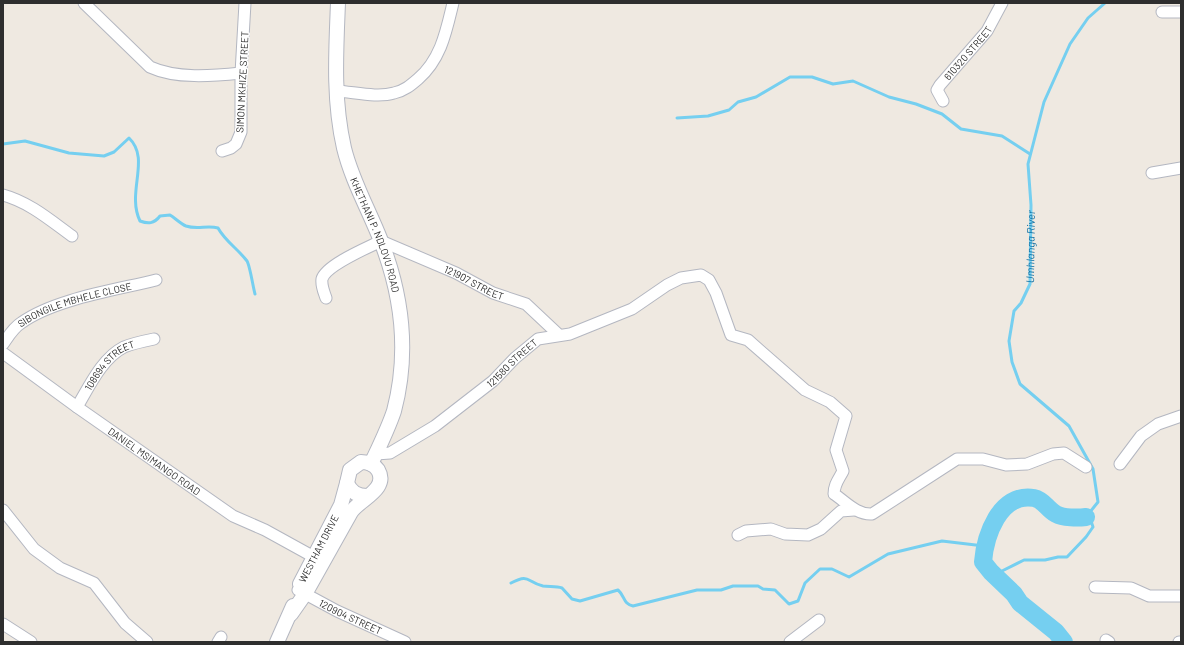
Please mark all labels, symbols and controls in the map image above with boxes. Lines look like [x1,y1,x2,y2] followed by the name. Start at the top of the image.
[941,24,995,82] street label: 610320 STREET
[233,31,251,133] street label: SIMON MKHIZE STREET
[348,175,402,293] street label: KHETHANI P. NDLOVU ROAD
[1023,209,1037,283] water label: Umhlanga River
[443,263,506,302] street label: 121907 STREET
[15,280,133,329] street label: SIBONGILE MBHELE CLOSE
[484,336,540,390] street label: 121580 STREET
[82,338,136,392] street label: 108694 STREET
[106,425,203,497] street label: DANIEL MSIMANGO ROAD
[296,513,341,584] street label: WESTHAM DRIVE
[317,597,384,637] street label: 120904 STREET

